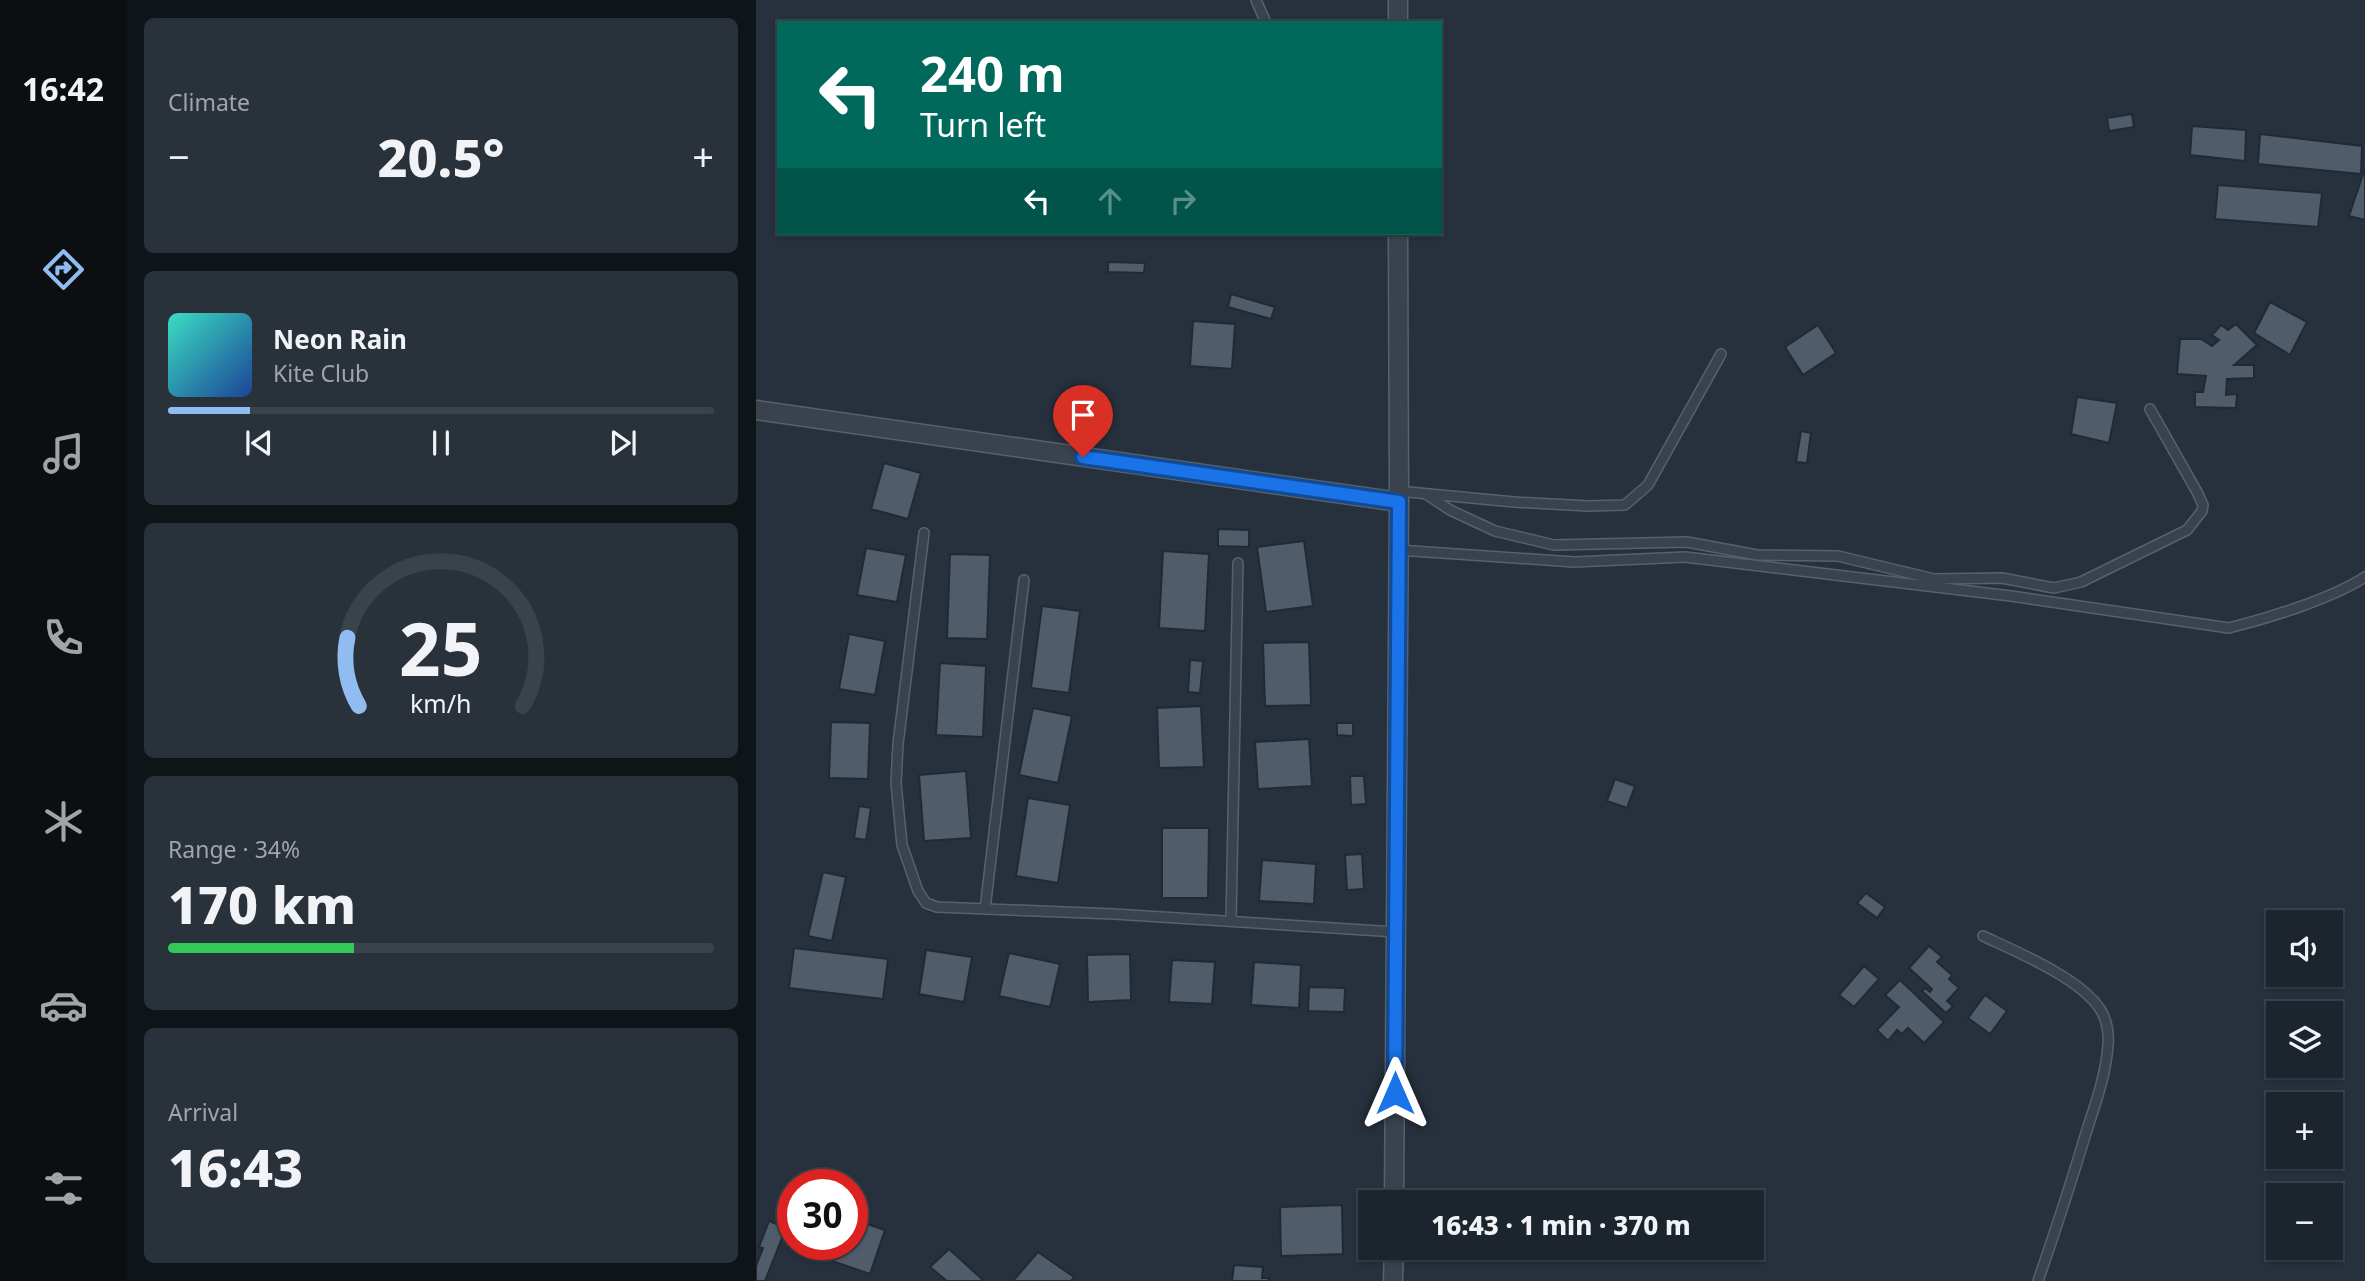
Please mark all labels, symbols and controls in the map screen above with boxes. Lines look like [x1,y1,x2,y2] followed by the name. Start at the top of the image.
[920,40,1065,106] text: 240 m
[805,49,896,140] icon: left
[22,67,104,110] text: 16:42
[168,86,250,118] text: Climate
[920,103,1046,146] text: Turn left
[378,121,504,192] text: 20.5°
[168,130,190,182] text: −
[692,130,714,182] text: +
[1018,182,1056,220] icon: left
[1091,182,1129,220] icon: ahead
[1164,182,1202,220] icon: right
[39,245,88,294] icon: directions
[273,321,407,357] text: Neon Rain
[273,357,369,389] text: Kite Club
[1053,385,1113,457] pin
[1064,396,1102,434] icon: arrive
[240,424,278,462] icon: previous
[422,424,460,462] icon: pause
[604,424,642,462] icon: next
[39,429,88,478] icon: music
[399,599,483,698] text: 25
[39,613,88,662] icon: phone
[410,686,472,720] text: km/h
[39,797,88,846] icon: climate
[168,833,300,865] text: Range · 34%
[168,868,356,939] text: 170 km
[2266,910,2343,1260] map controls
[2266,910,2343,987] button: sound
[39,981,88,1030] icon: car
[2266,1001,2343,1078] button: layers
[1358,1056,1432,1130] position arrow
[2266,1092,2343,1169] button: +
[168,1096,238,1128] text: Arrival
[168,1131,303,1202] text: 16:43
[39,1164,88,1213] icon: filters
[777,1169,868,1260] speed limit sign: 30
[2266,1183,2343,1260] button: −
[1431,1207,1691,1243] text: 16:43 · 1 min · 370 m

